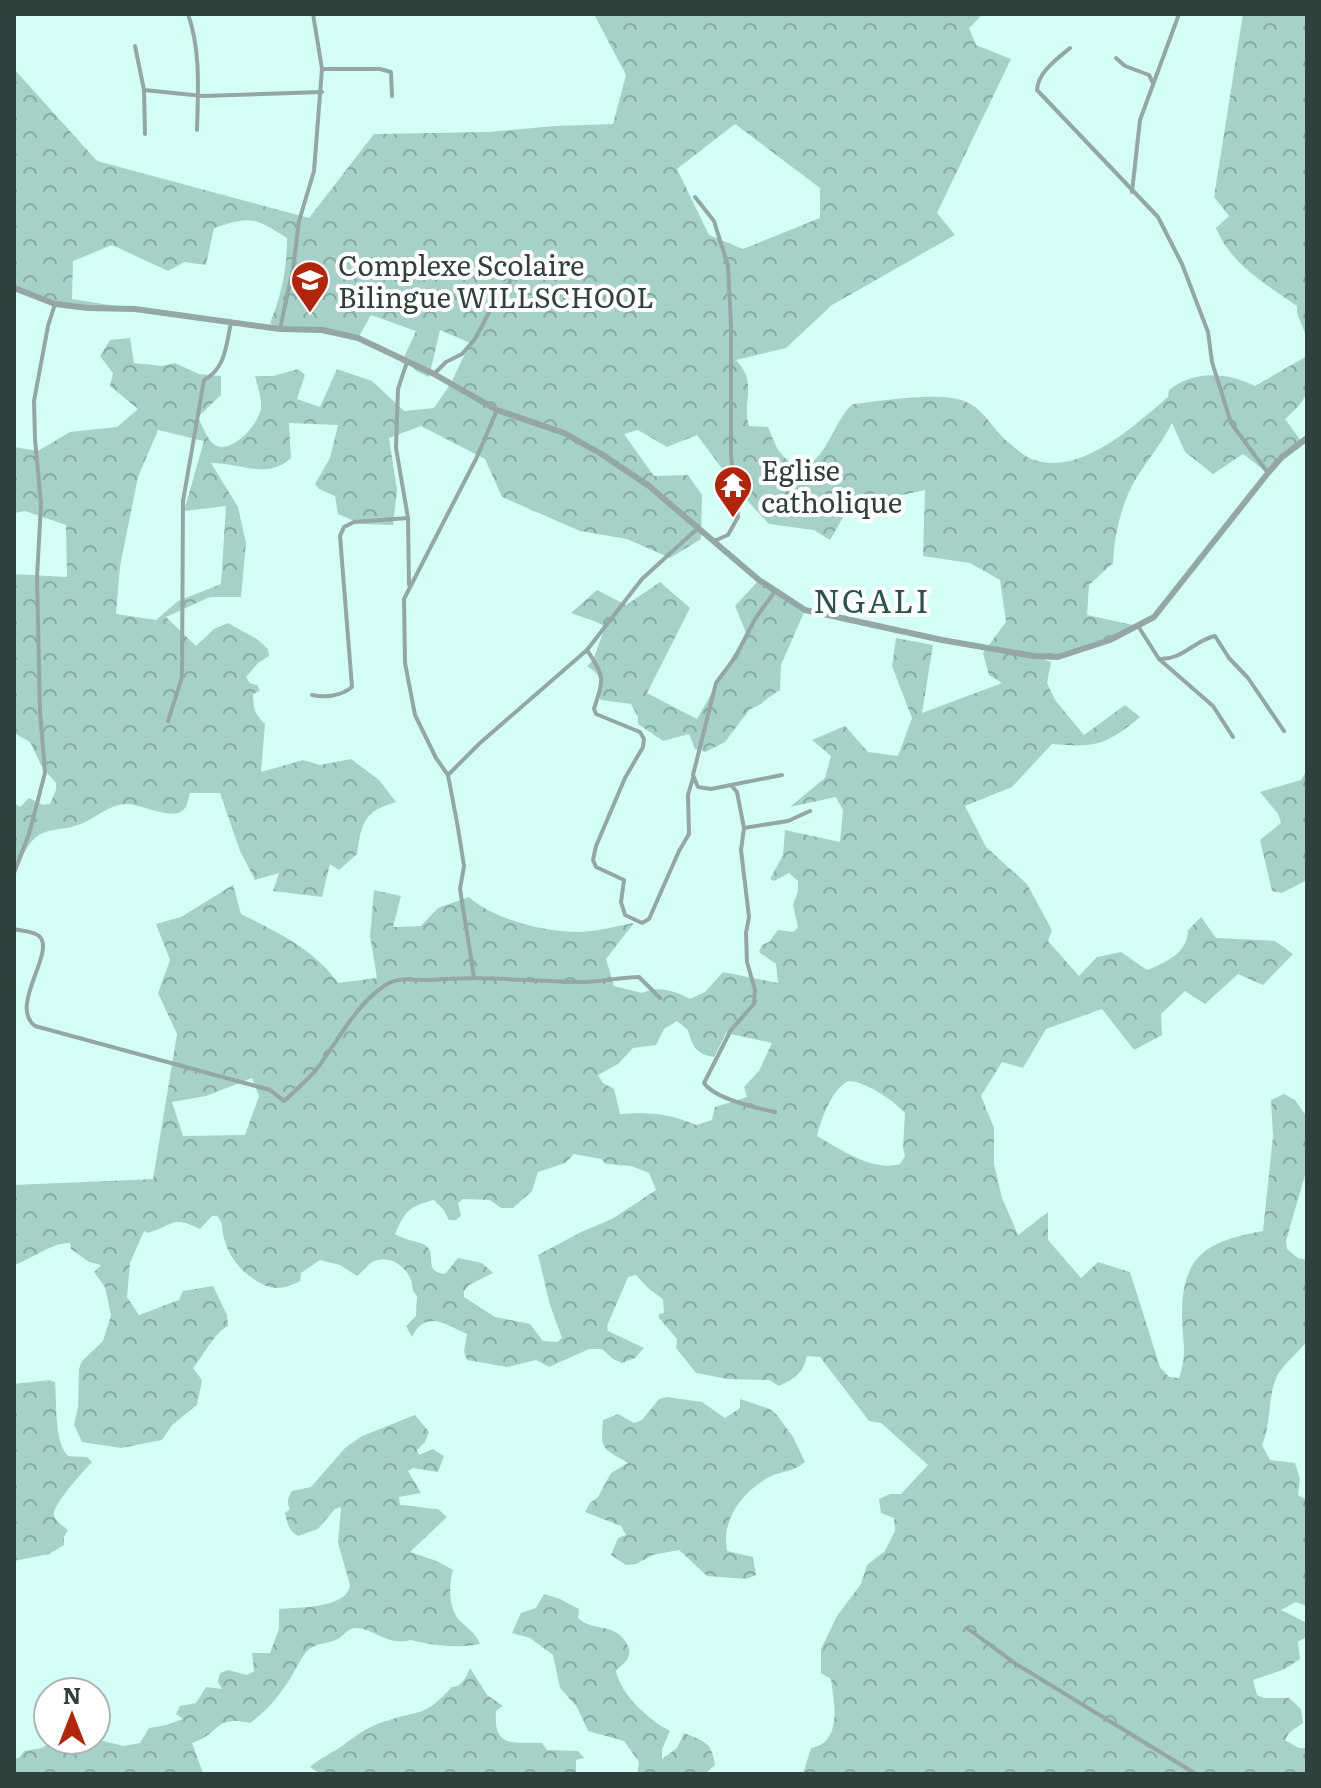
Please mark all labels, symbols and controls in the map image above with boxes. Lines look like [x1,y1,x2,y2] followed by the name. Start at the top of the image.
[338,243,654,317] place label: Complexe Scolaire Bilingue WILLSCHOOL
[289,259,331,314] school or university icon: Complexe Scolaire Bilingue WILLSCHOOL
[761,448,902,522] place label: Eglise catholique
[712,464,754,519] temple icon: Eglise catholique
[813,575,931,623] district label: NGALI
[32,1676,112,1756] north arrow
[63,1678,81,1711] text: N

